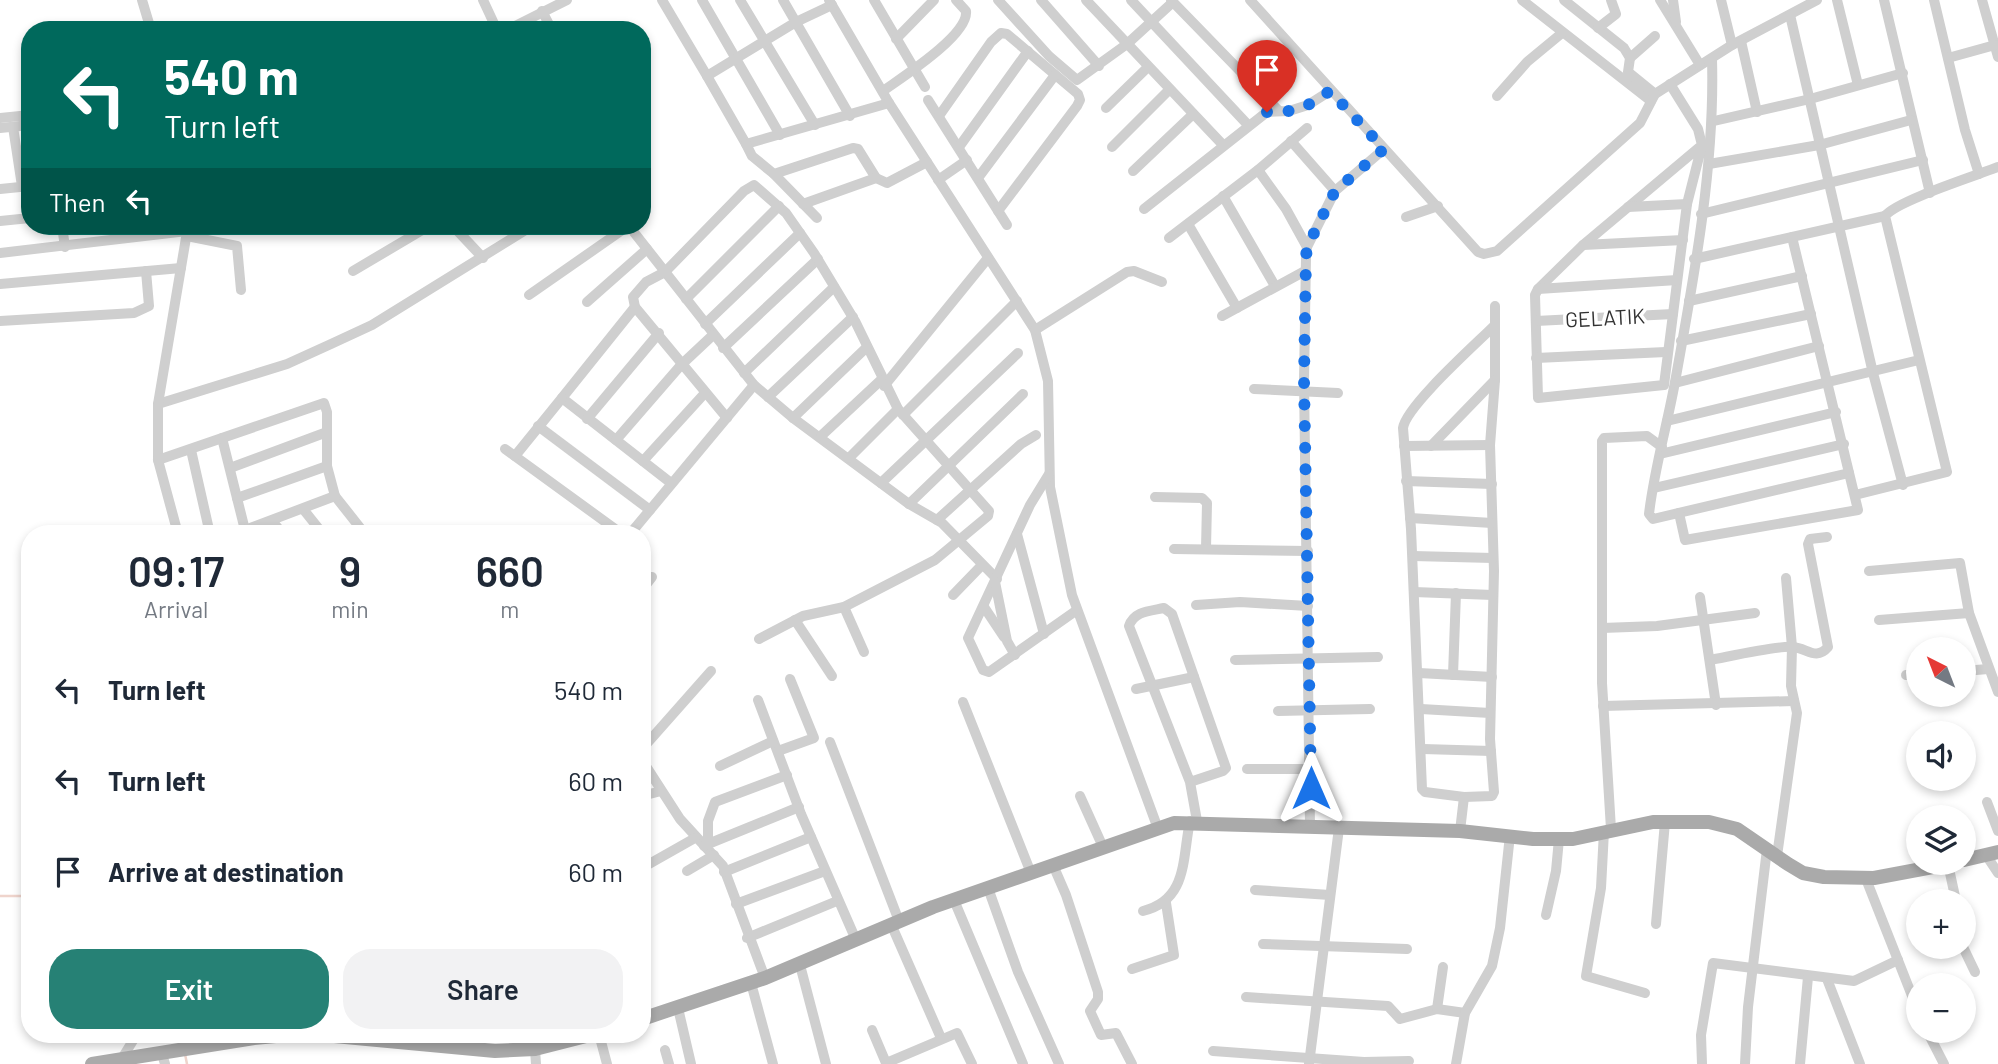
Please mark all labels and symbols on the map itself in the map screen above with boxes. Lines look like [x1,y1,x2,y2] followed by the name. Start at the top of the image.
[1237,40,1297,112] pin
[1564,302,1646,332] street label: GELATIK
[1906,637,1976,707] north arrow
[1274,751,1348,825] position arrow

